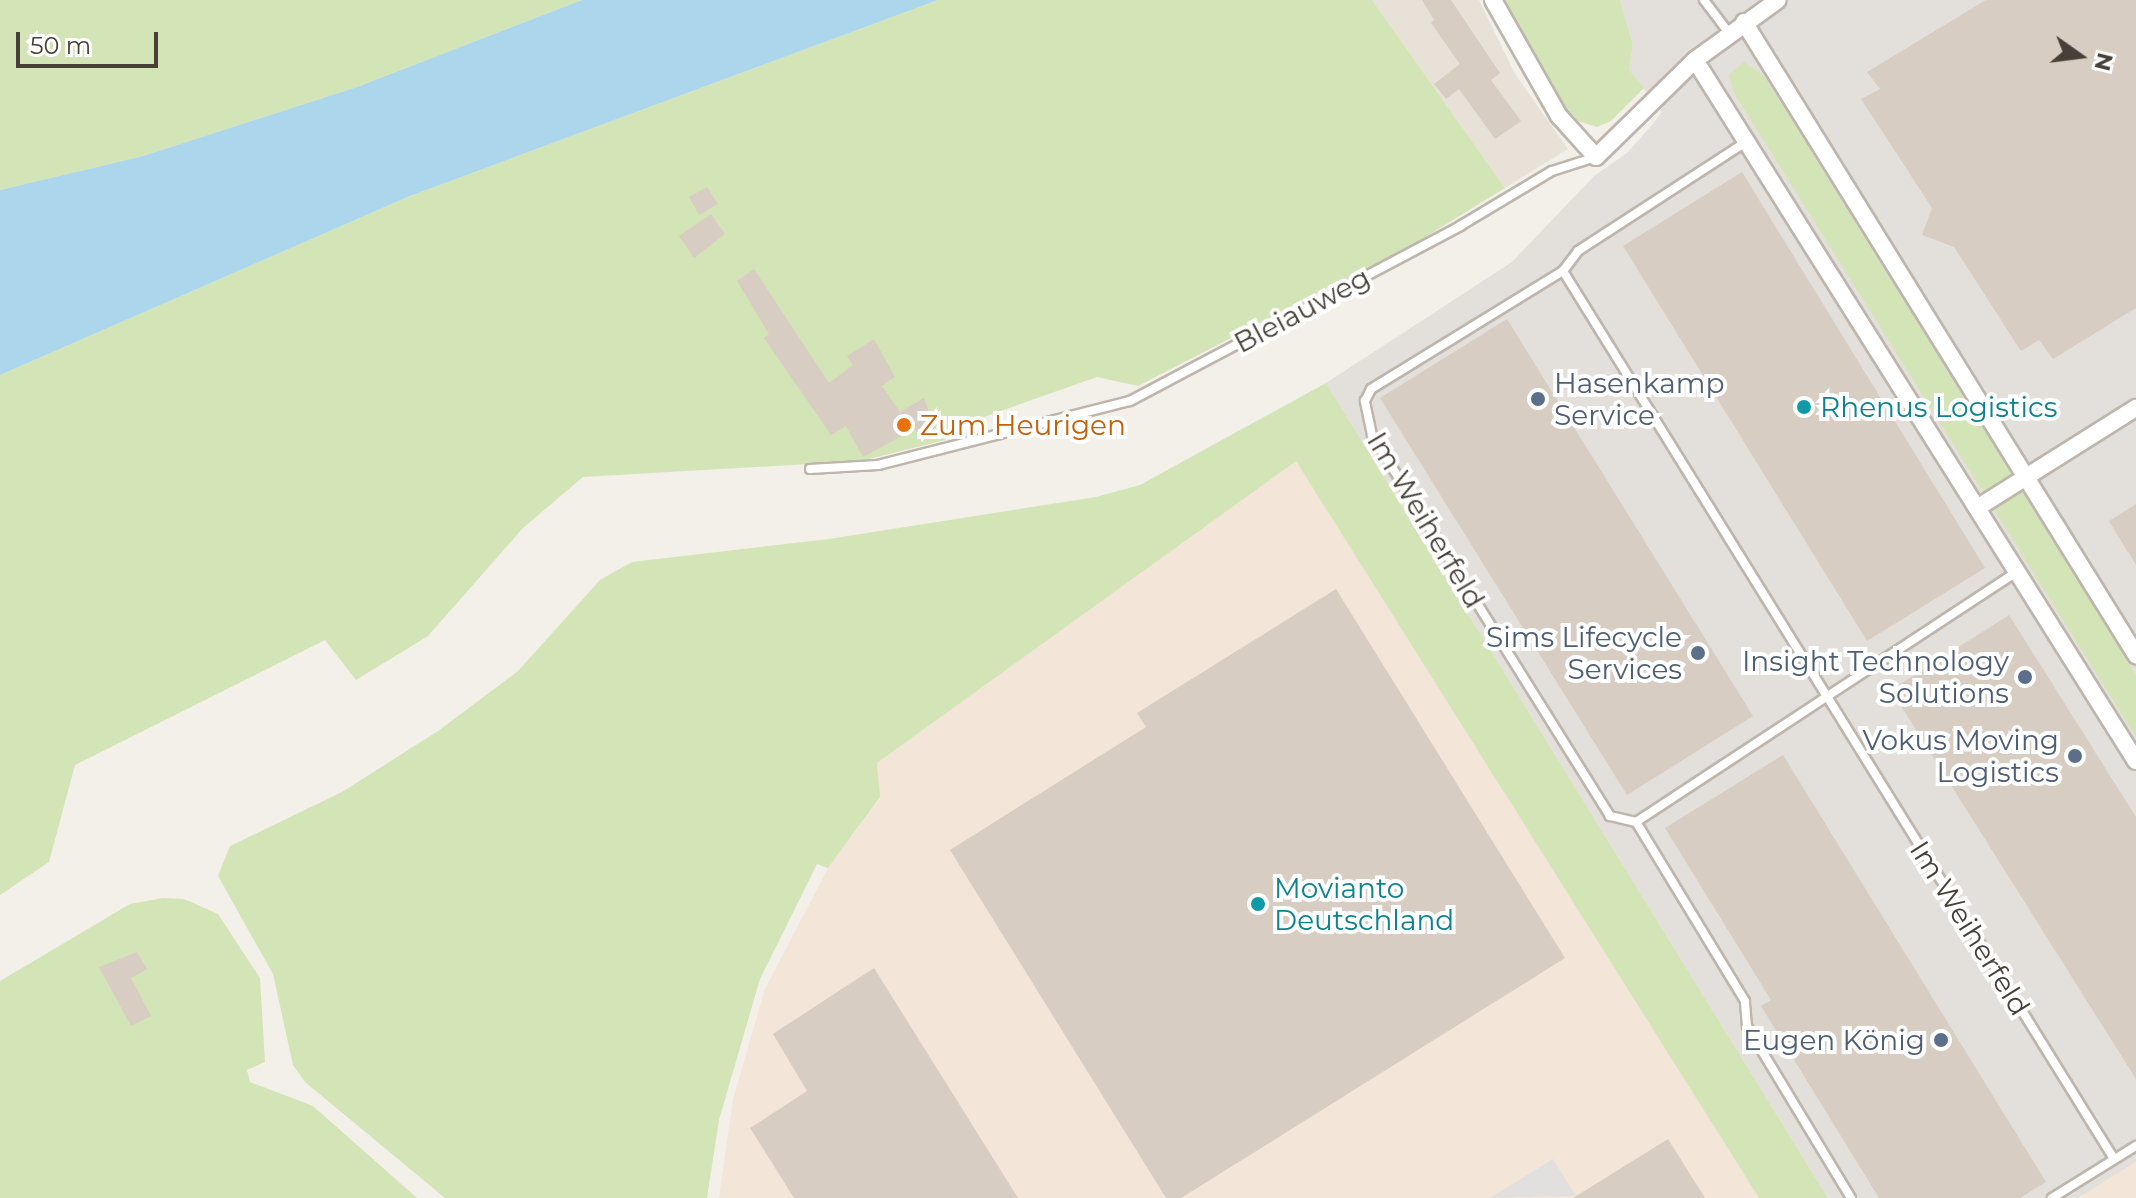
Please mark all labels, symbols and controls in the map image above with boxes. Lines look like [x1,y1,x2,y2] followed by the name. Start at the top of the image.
[20,16,162,66] scale bar
[2040,16,2120,96] north arrow
[30,31,91,60] text: 50 m
[2089,50,2119,74] text: N
[1228,260,1376,360] street label: Bleiauweg
[1554,366,1724,432] place label: Hasenkamp Service
[1529,390,1547,408] marker: Hasenkamp Service
[1820,390,2057,424] place label: Rhenus Logistics
[1795,398,1813,416] marker: Rhenus Logistics
[920,408,1126,442] place label: Zum Heurigen
[895,416,913,434] marker: Zum Heurigen
[1360,426,1492,614] street label: Im Weiherfeld
[1486,620,1682,686] place label: Sims Lifecycle Services
[1689,644,1707,662] marker: Sims Lifecycle Services
[1742,644,2009,710] place label: Insight Technology Solutions
[2016,668,2034,686] marker: Insight Technology Solutions
[1862,723,2059,789] place label: Vokus Moving Logistics
[2066,747,2084,765] marker: Vokus Moving Logistics
[1903,835,2037,1021] street label: Im Weiherfeld
[1274,871,1454,937] place label: Movianto Deutschland
[1249,895,1267,913] marker: Movianto Deutschland
[1743,1023,1925,1057] place label: Eugen König
[1932,1031,1950,1049] marker: Eugen König

